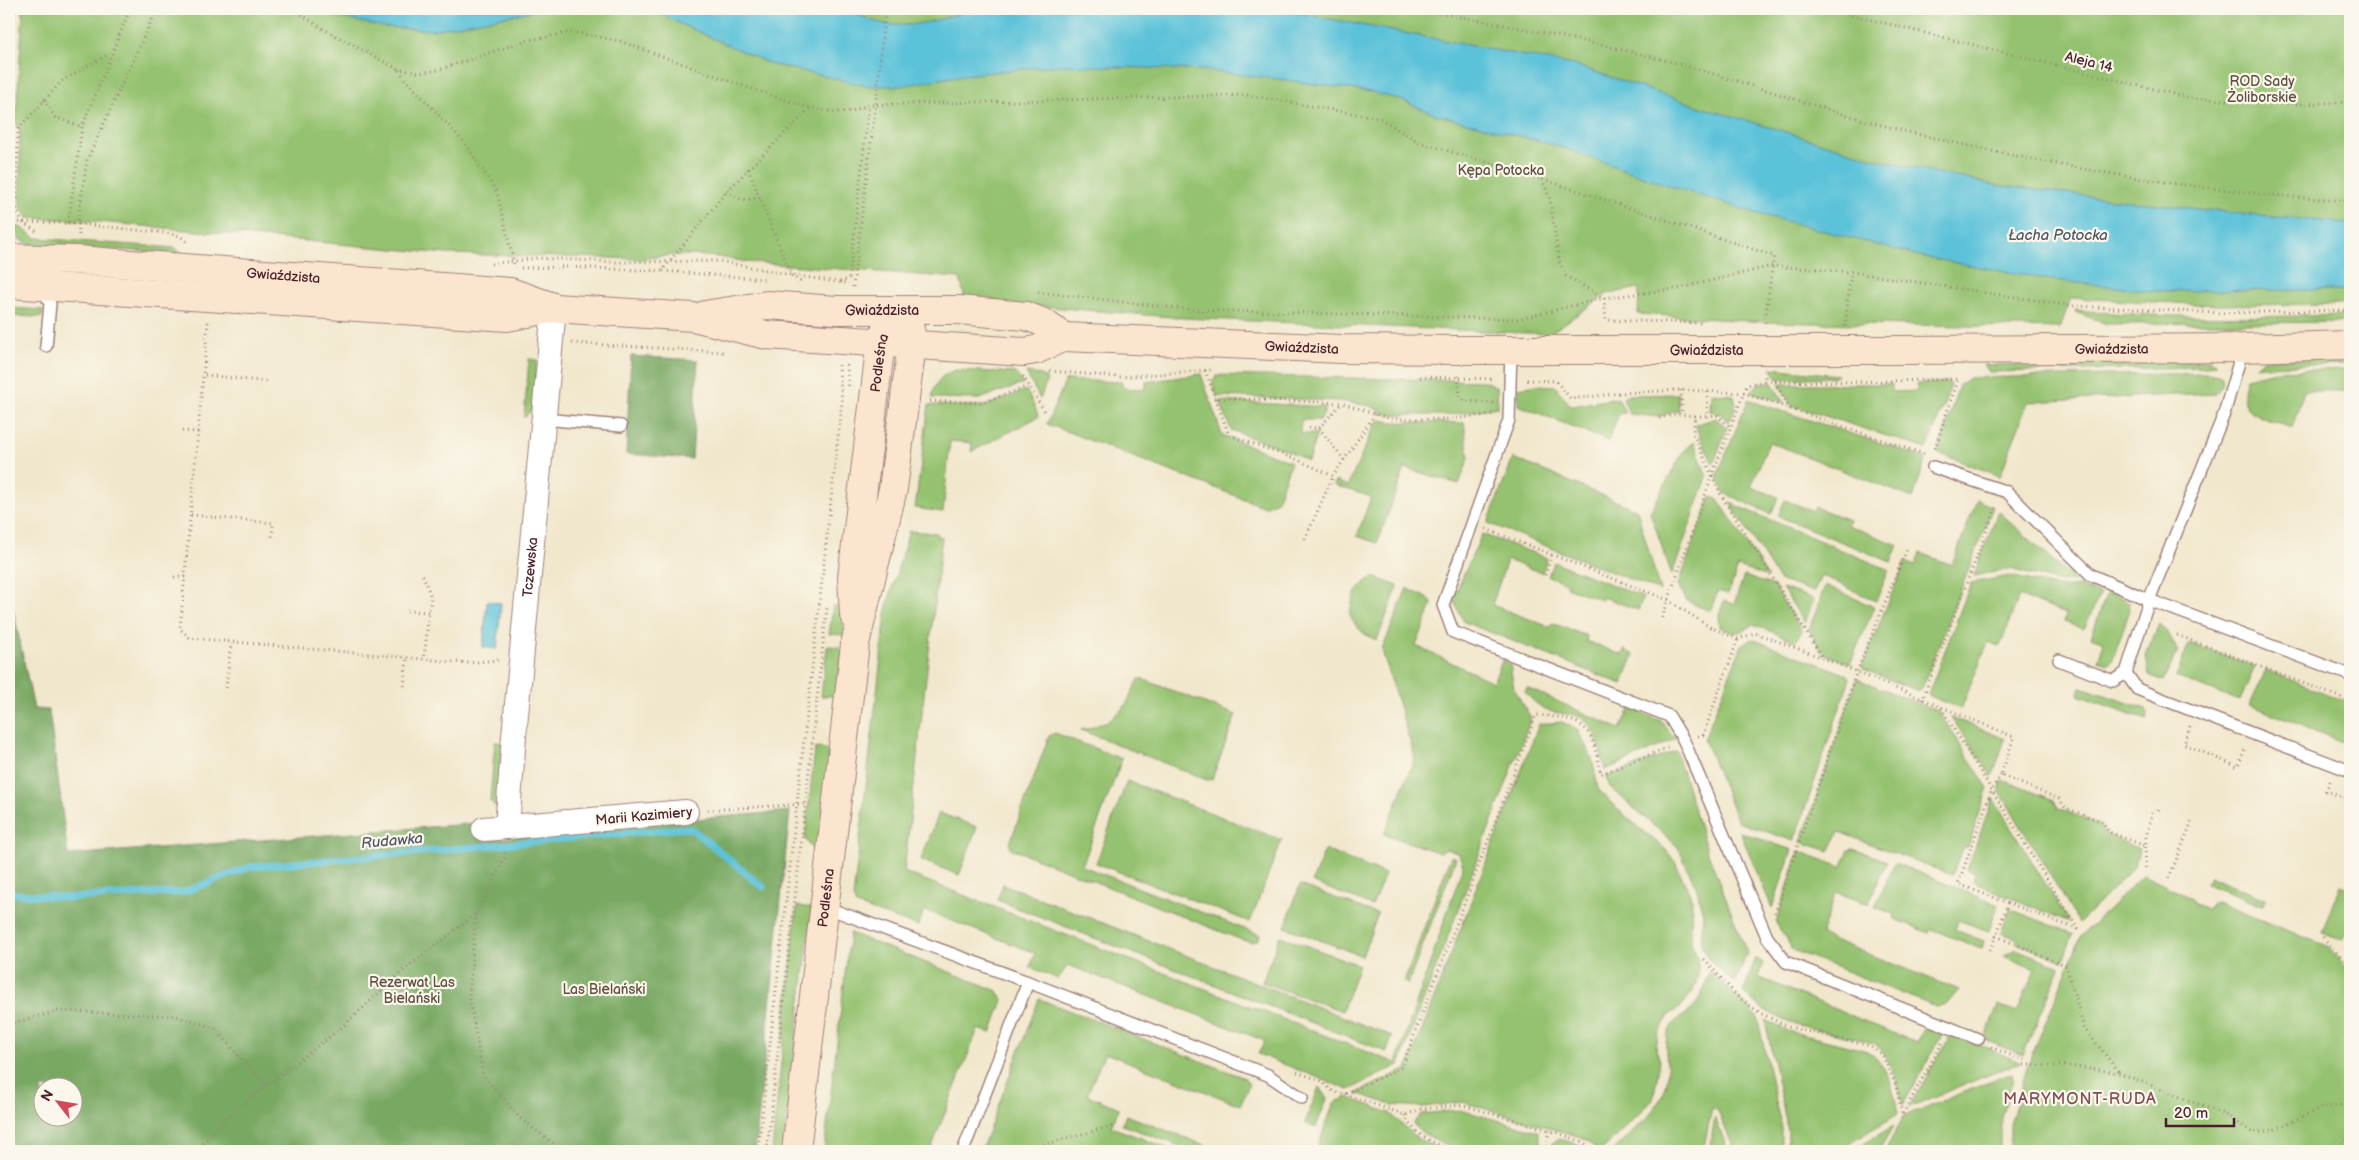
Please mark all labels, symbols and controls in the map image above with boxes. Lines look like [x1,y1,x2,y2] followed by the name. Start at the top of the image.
[2063,48,2115,76] street label: Aleja 14
[2226,73,2297,106] park label: ROD Sady Żoliborskie
[1458,162,1545,179] park label: Kępa Potocka
[2008,226,2108,245] water label: Łacha Potocka
[246,264,321,286] street label: Gwiaździsta
[845,302,919,319] street label: Gwiaździsta
[866,331,892,393] street label: Podleśna
[1264,337,1339,357] street label: Gwiaździsta
[2075,340,2149,357] street label: Gwiaździsta
[1670,342,1744,359] street label: Gwiaździsta
[519,536,541,598] street label: Tczewska
[595,803,694,829] street label: Marii Kazimiery
[360,829,424,853] water label: Rudawka
[814,867,837,928] street label: Podleśna
[369,974,455,1007] park label: Rezerwat Las Bielański
[562,981,646,998] park label: Las Bielański
[32,1078,82,1128] north arrow
[37,1087,57,1104] text: N
[2003,1090,2157,1109] district label: MARYMONT-RUDA
[2166,1095,2234,1127] scale bar
[2174,1104,2208,1123] text: 20 m

